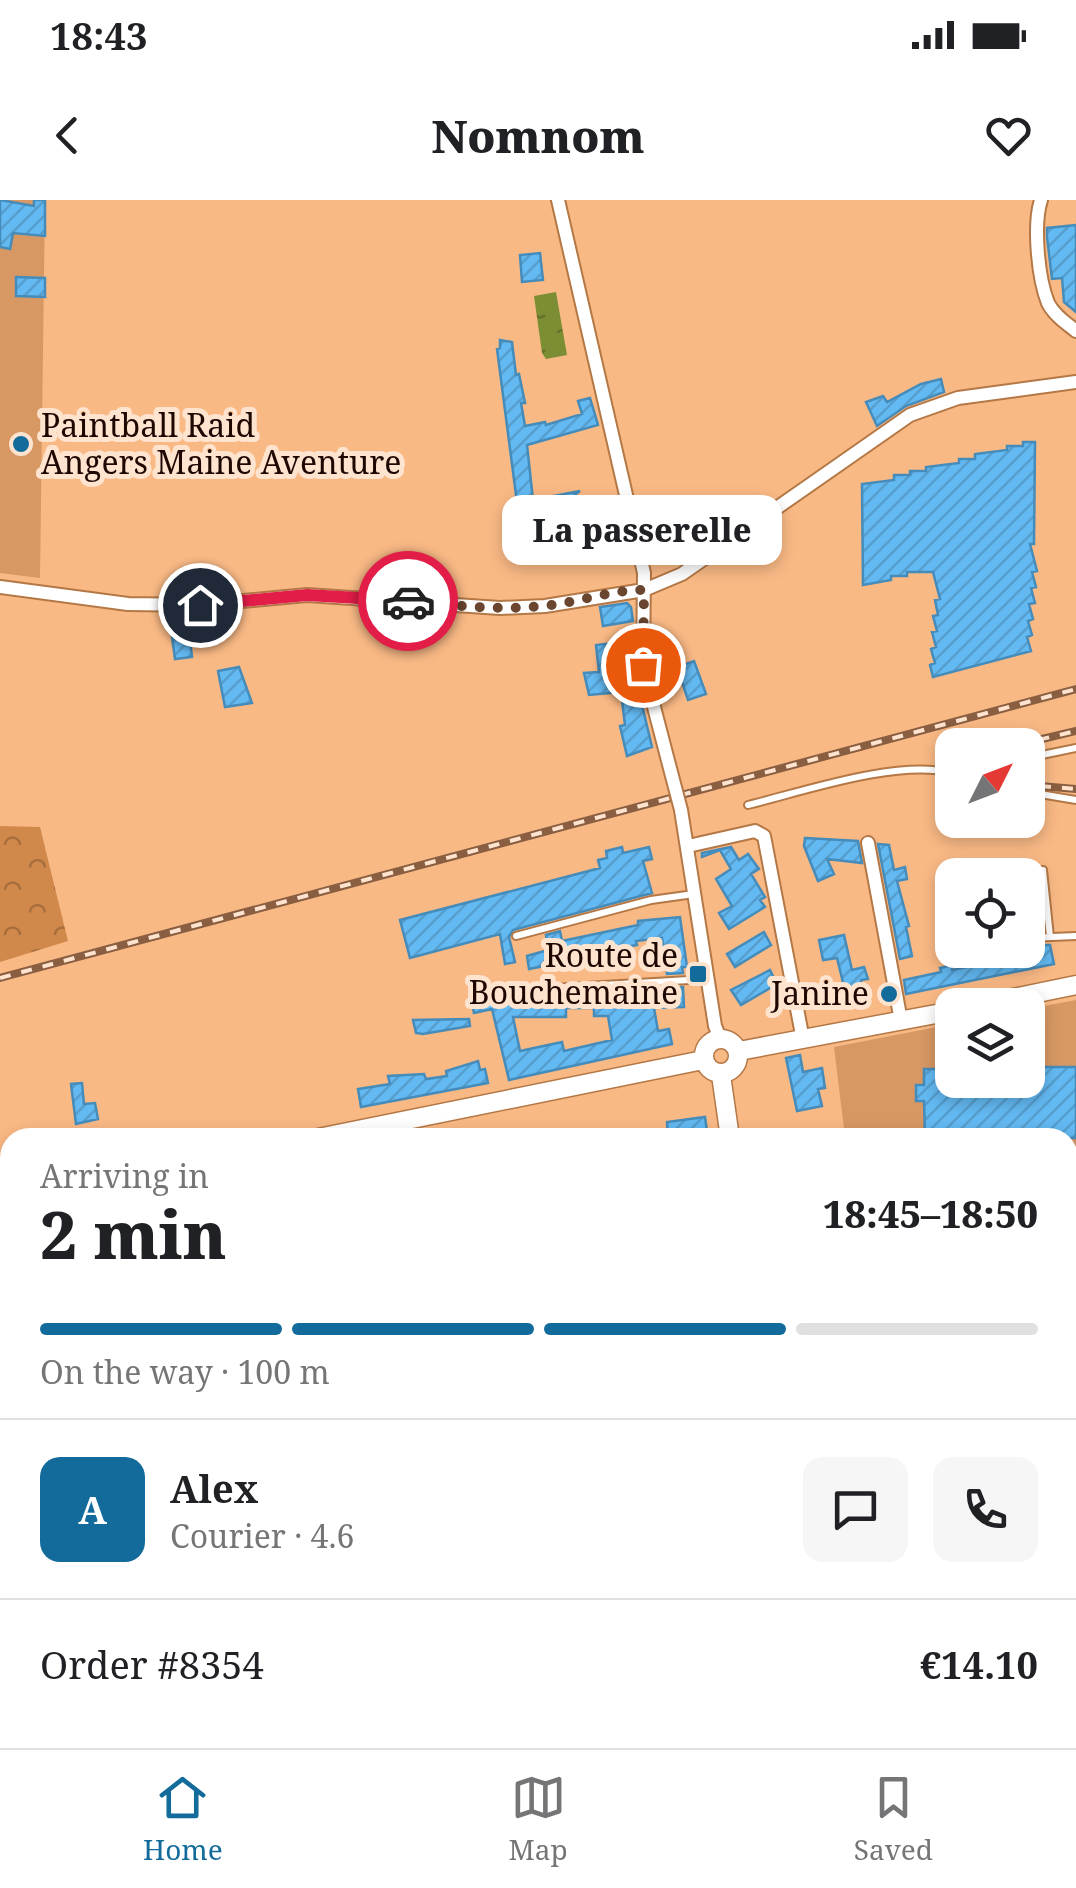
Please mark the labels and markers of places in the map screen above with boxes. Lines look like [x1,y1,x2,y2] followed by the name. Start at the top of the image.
[41,403,401,483] place label: Paintball Raid Angers Maine Aventure
[10,433,32,455] marker: Paintball Raid Angers Maine Aventure
[503,495,783,565] callout: La passerelle
[158,563,243,648] pin
[601,623,686,708] pin
[469,933,678,1013] place label: Route de Bouchemaine
[687,963,709,985] marker: Route de Bouchemaine
[770,971,869,1014] place label: Janine
[878,983,900,1005] marker: Janine

